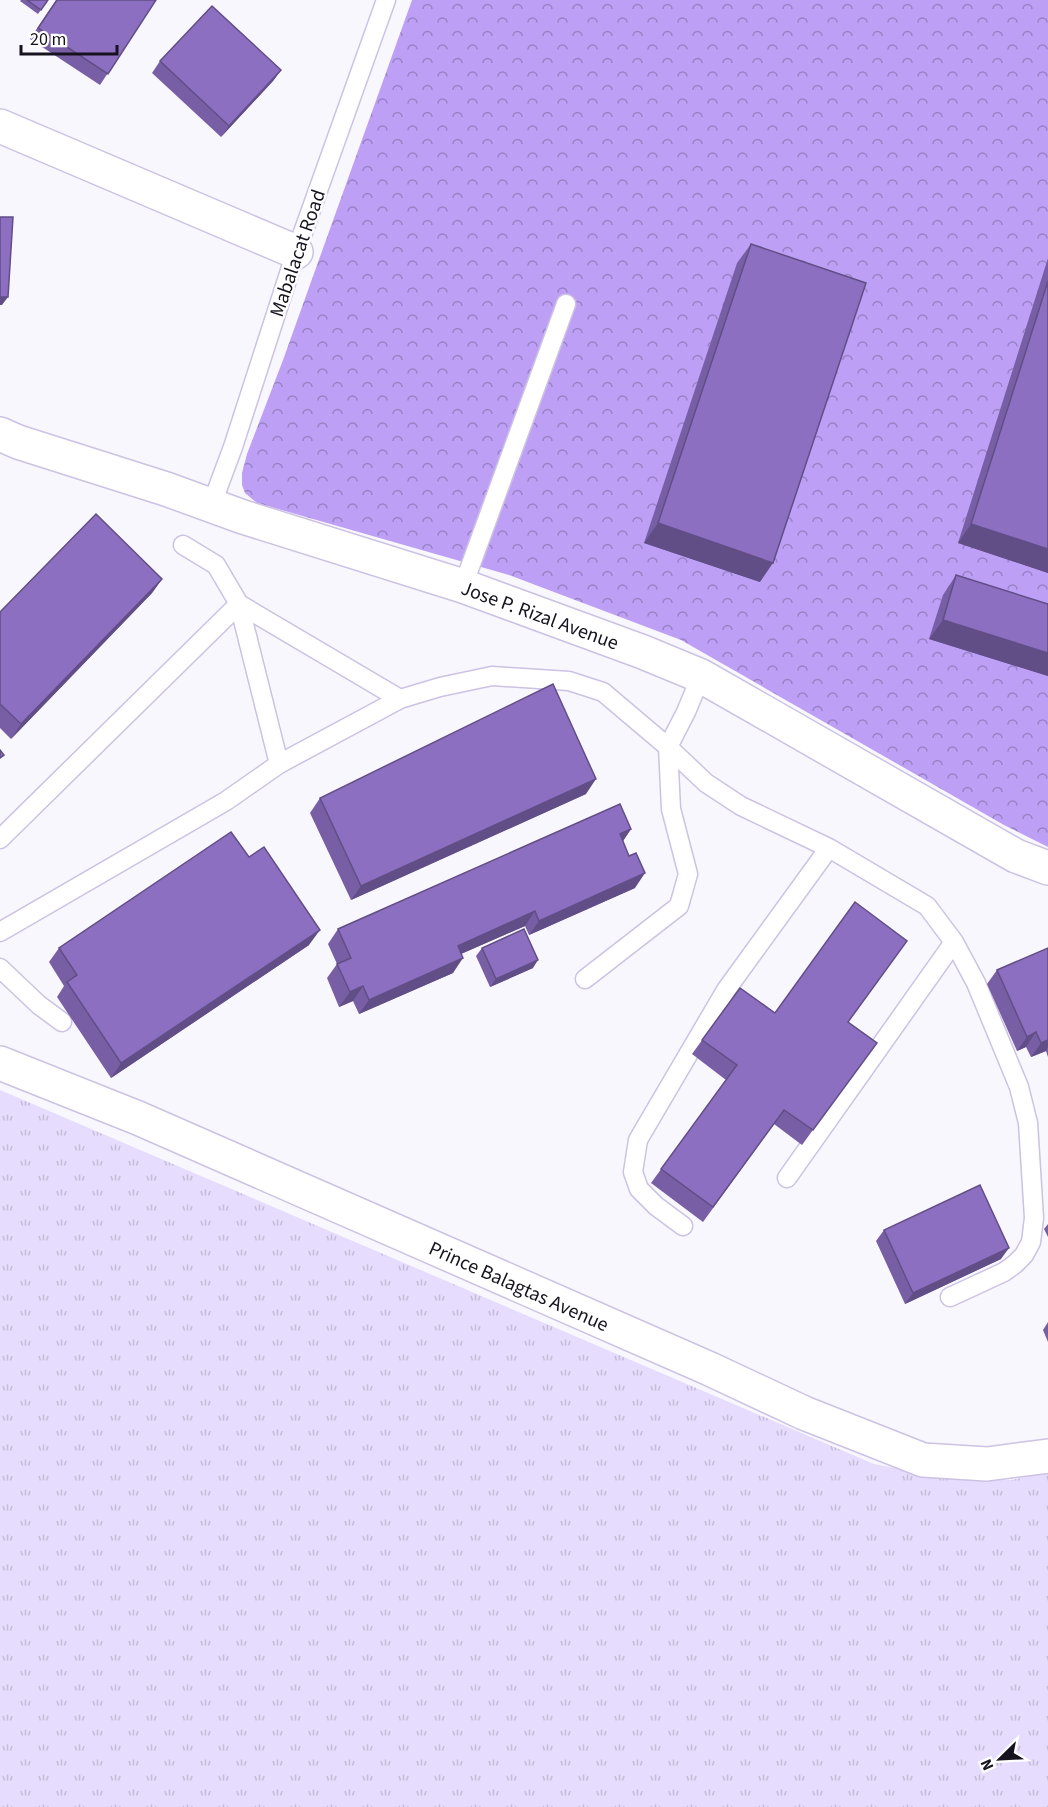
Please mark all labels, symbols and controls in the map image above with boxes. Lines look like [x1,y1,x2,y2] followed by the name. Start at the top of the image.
[21,18,117,56] scale bar
[30,27,66,52] text: 20 m
[263,186,333,321] street label: Mabalacat Road
[457,574,622,657] street label: Jose P. Rizal Avenue
[424,1235,613,1339] street label: Prince Balagtas Avenue
[970,1729,1030,1789] north arrow
[975,1755,999,1774] text: N

